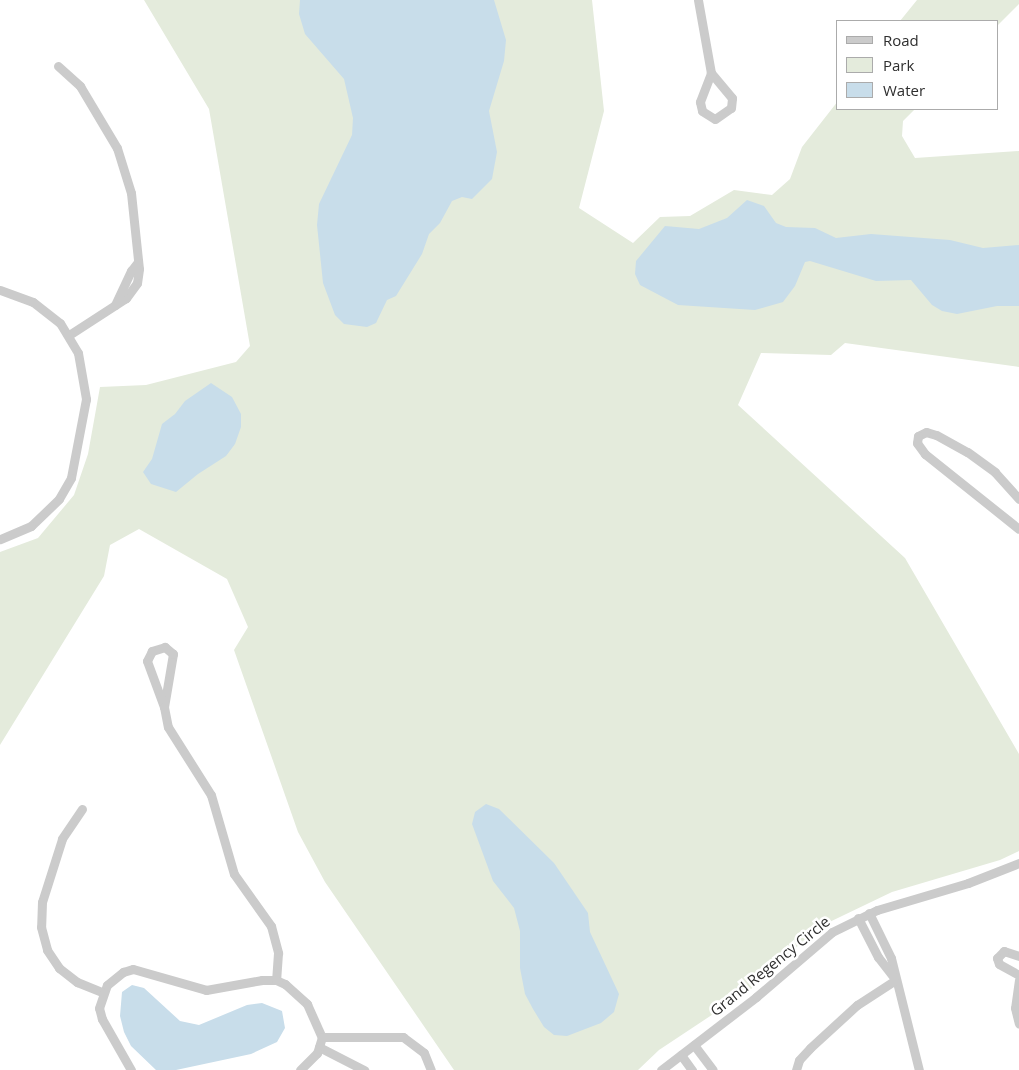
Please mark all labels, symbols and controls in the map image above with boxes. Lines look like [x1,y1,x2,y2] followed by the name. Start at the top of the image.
[836,20,999,110] legend
[883,30,919,50] text: Road
[883,55,914,75] text: Park
[883,80,925,100] text: Water
[707,912,833,1020] street label: Grand Regency Circle

